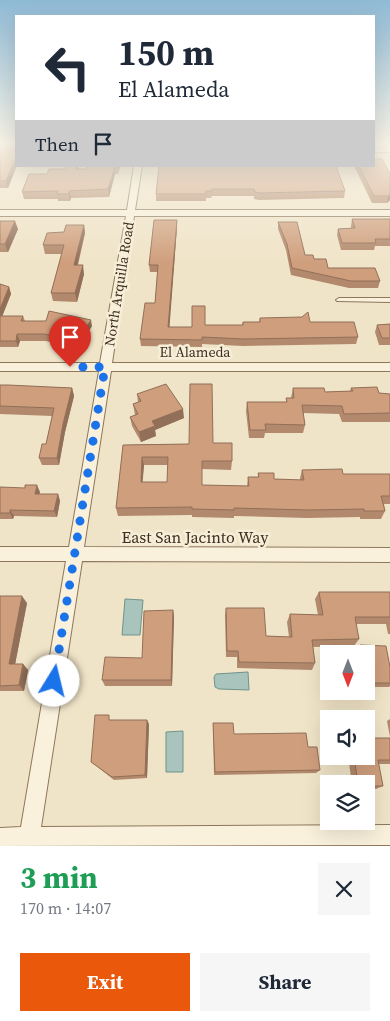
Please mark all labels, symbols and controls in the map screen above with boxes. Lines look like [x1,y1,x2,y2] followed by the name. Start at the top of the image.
[118,29,214,77] text: 150 m
[35,35,100,100] icon: left
[118,74,229,104] text: El Alameda
[89,130,117,158] icon: arrive
[35,131,79,157] text: Then
[99,220,139,348] street label: North Arquilla Road
[49,316,91,367] pin
[56,323,84,351] icon: arrive
[160,342,231,362] street label: El Alameda
[122,526,269,548] street label: East San Jacinto Way
[320,645,375,700] north arrow
[320,645,375,830] map controls
[27,654,79,706] position arrow
[320,710,375,765] button: sound
[320,775,375,830] button: layers
[20,857,98,898] text: 3 min
[318,863,370,915] button: close
[20,897,111,919] text: 170 m · 14:07
[20,953,190,1011] button: Exit
[200,953,370,1011] button: Share

